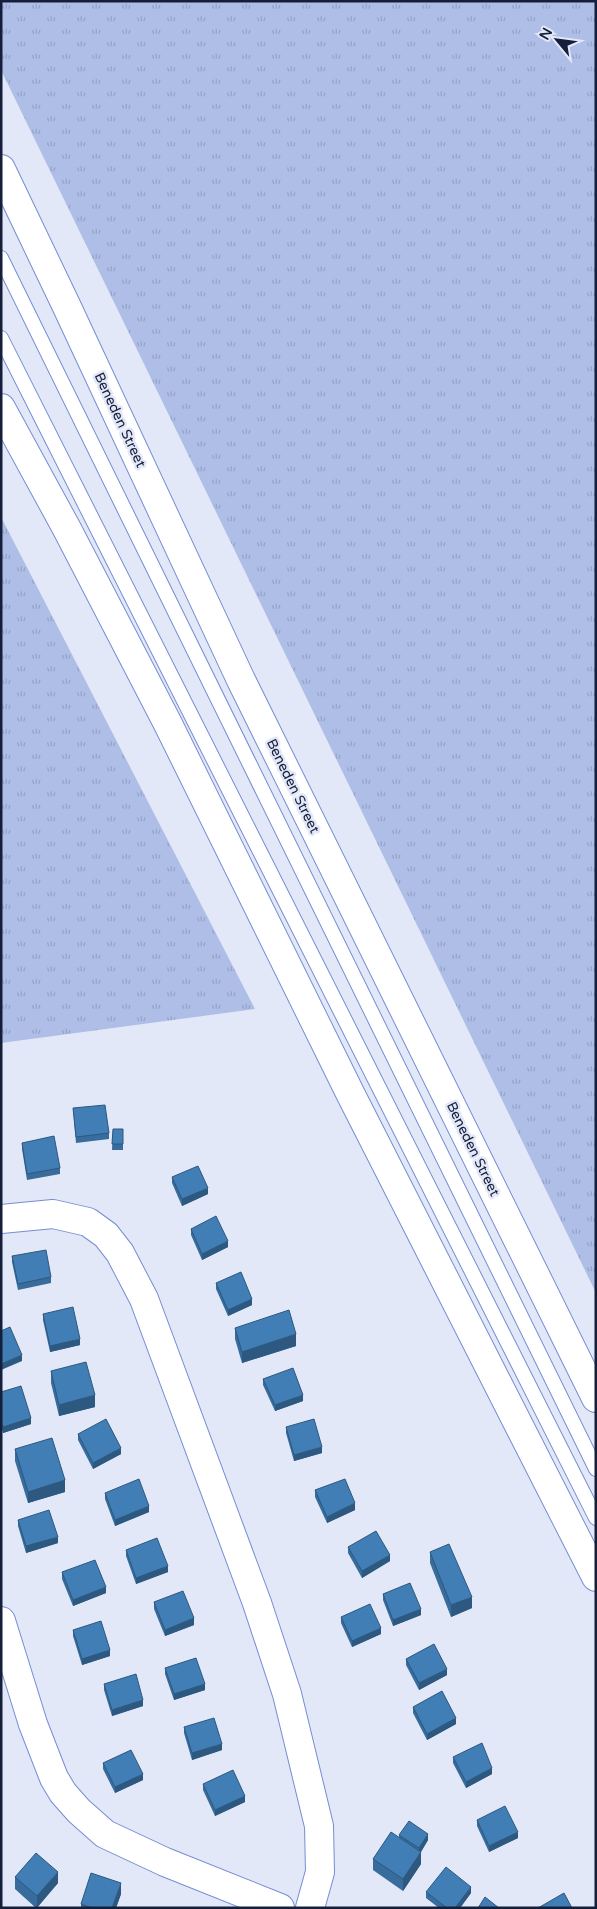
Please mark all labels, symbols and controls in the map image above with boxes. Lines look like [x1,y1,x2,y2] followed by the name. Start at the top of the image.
[532,15,582,65] north arrow
[536,25,556,43] text: N
[91,370,150,471] street label: Beneden Street
[263,736,323,837] street label: Beneden Street
[443,1099,503,1200] street label: Beneden Street

